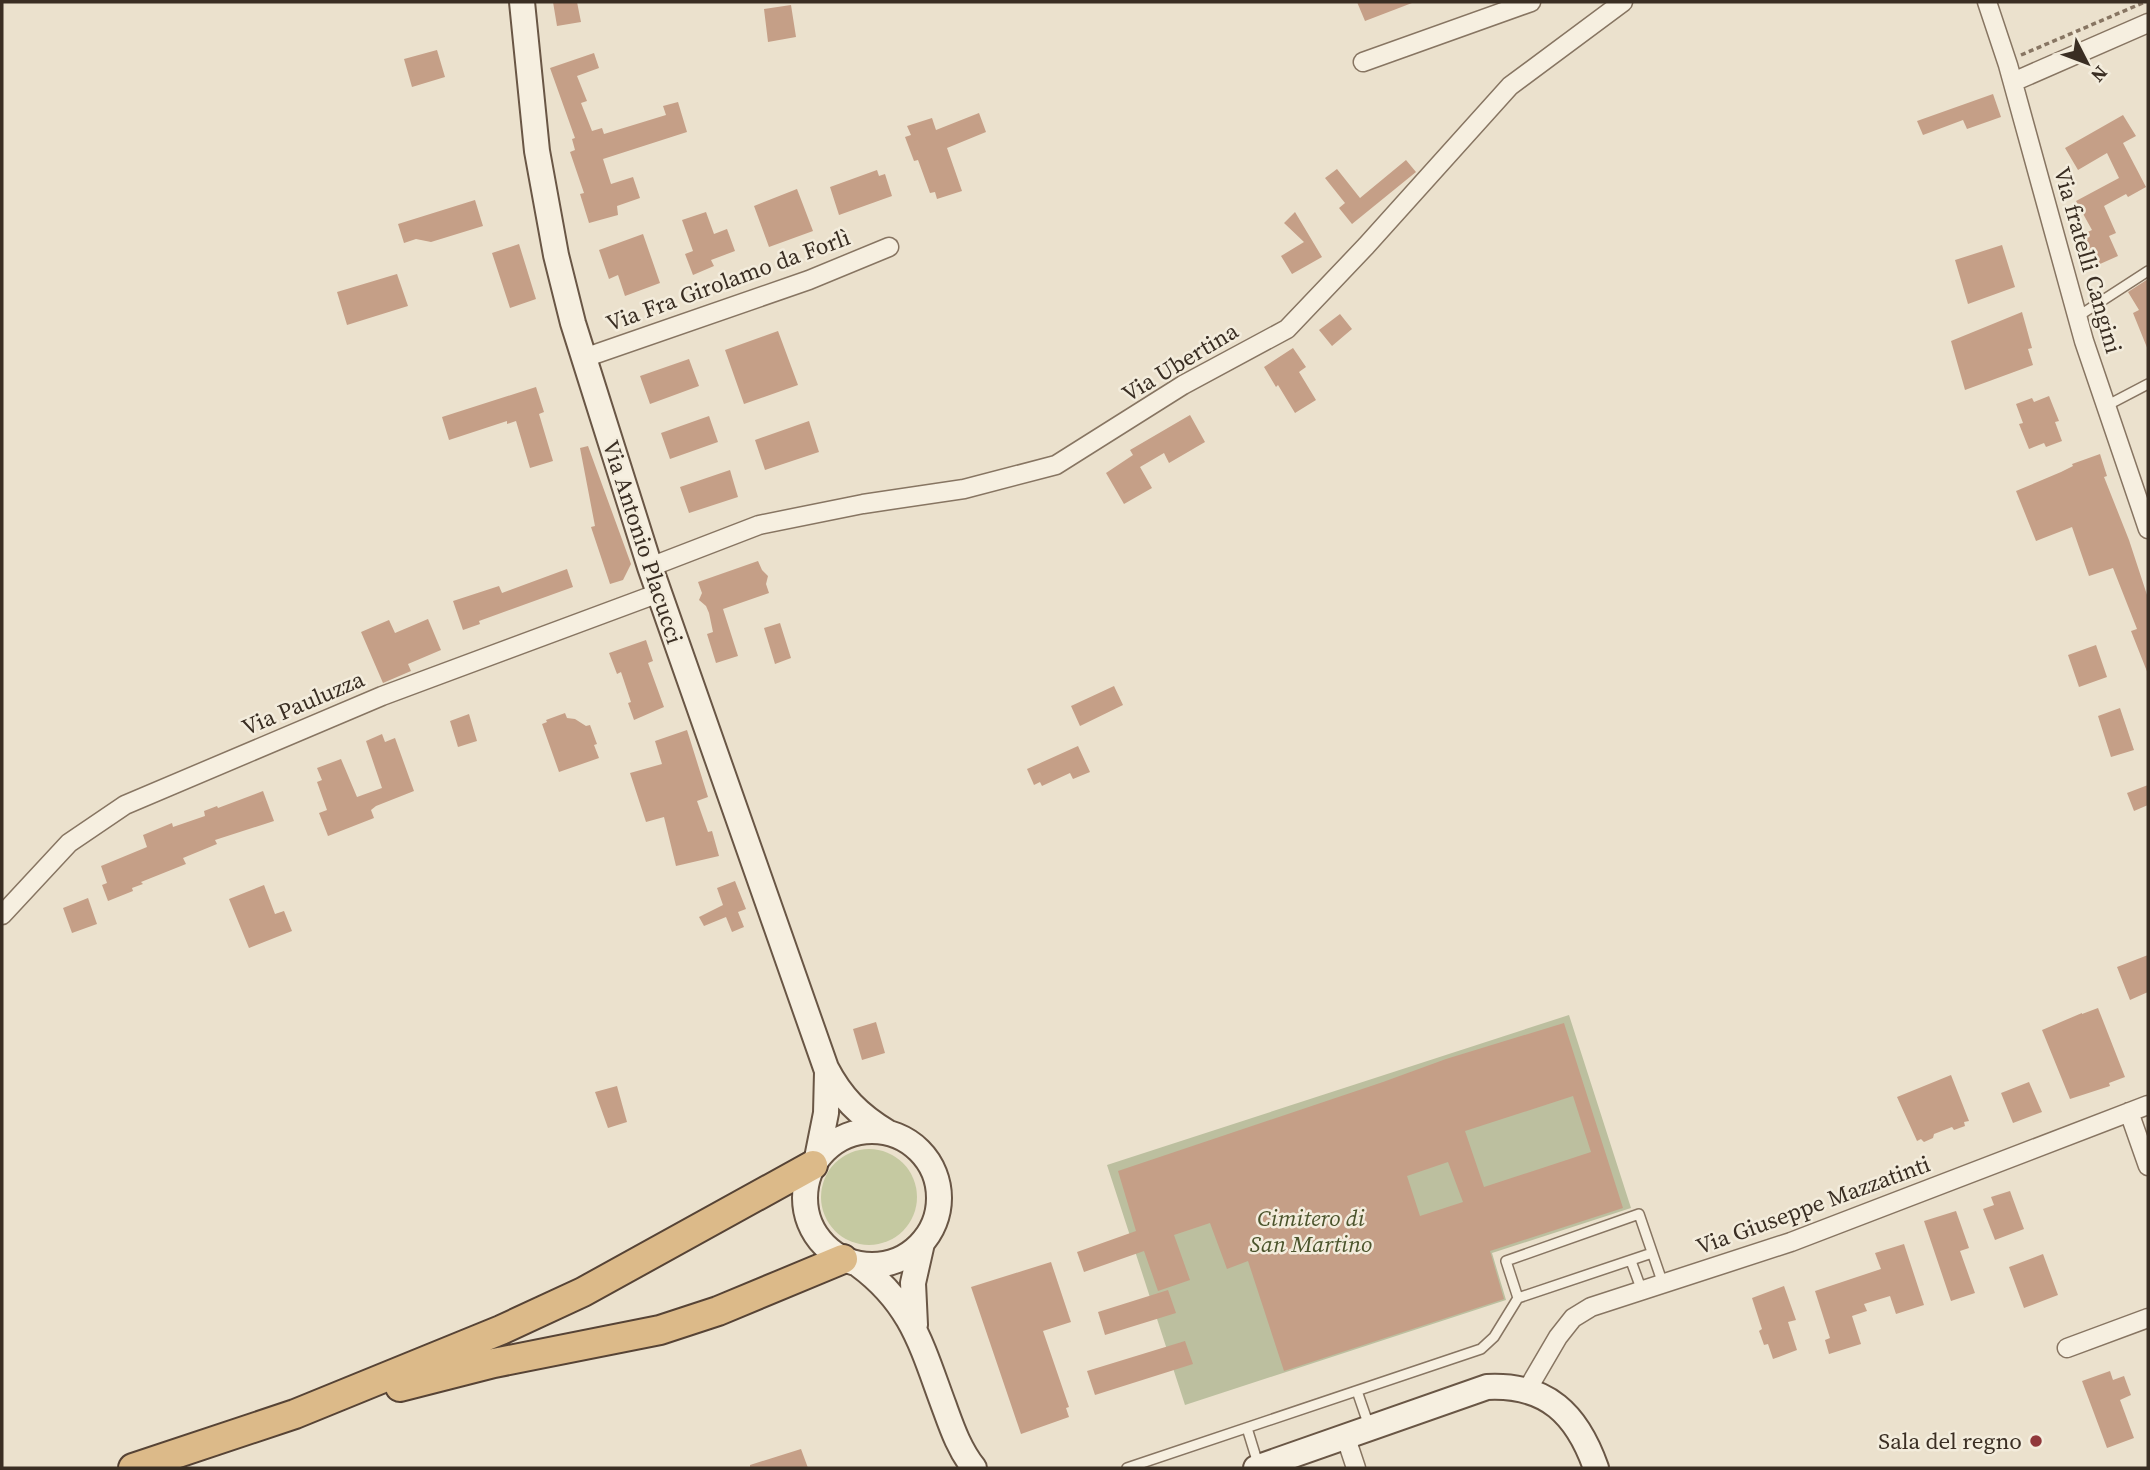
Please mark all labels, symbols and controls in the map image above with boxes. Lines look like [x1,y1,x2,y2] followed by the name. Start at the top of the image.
[2052,28,2122,98] north arrow
[2085,61,2114,88] text: N
[2046,163,2130,357] street label: Via fratelli Cangini
[602,221,855,339] street label: Via Fra Girolamo da Forlì
[1116,315,1244,409] street label: Via Ubertina
[595,436,691,648] street label: Via Antonio Placucci
[237,663,369,743] street label: Via Pauluzza
[1691,1148,1935,1262] street label: Via Giuseppe Mazzatinti
[1250,1202,1372,1260] park label: Cimitero di San Martino
[1878,1425,2022,1457] place label: Sala del regno
[2028,1433,2044,1449] marker: Sala del regno

